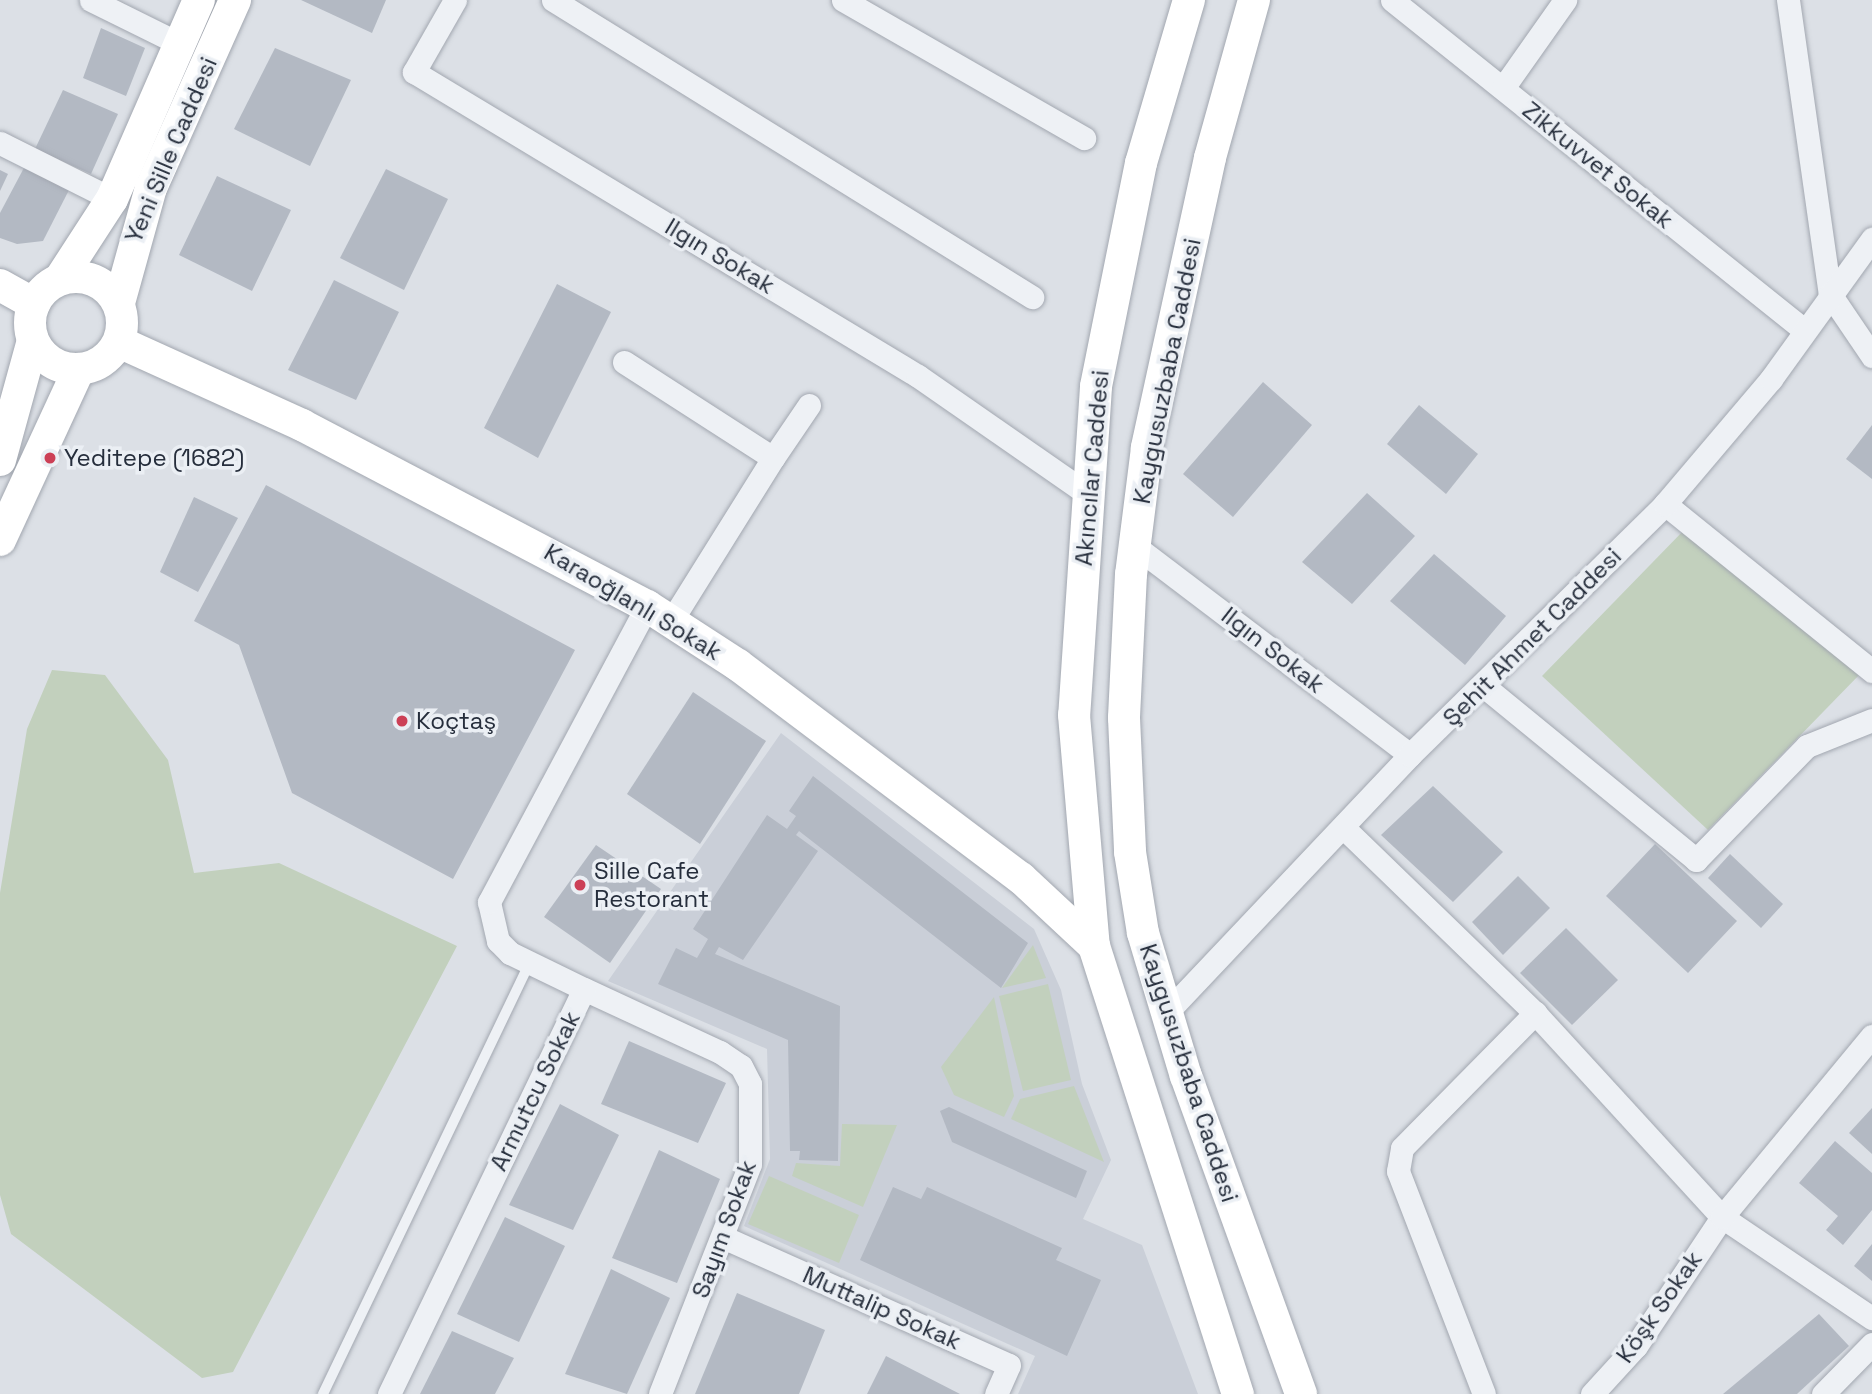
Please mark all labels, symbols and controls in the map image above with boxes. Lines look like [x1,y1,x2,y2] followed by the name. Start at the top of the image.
[119,53,223,247] street label: Yeni Sille Caddesi
[1517,95,1679,235] street label: Zikkuvvet Sokak
[660,212,780,300] street label: Ilgın Sokak
[1127,236,1207,506] street label: Kaygusuzbaba Caddesi
[1069,369,1115,567] street label: Akıncılar Caddesi
[64,444,244,472] place label: Yeditepe (1682)
[42,450,58,466] marker: Yeditepe (1682)
[539,538,727,666] street label: Karaoğlanlı Sokak
[1437,542,1627,732] street label: Şehit Ahmet Caddesi
[1216,601,1330,699] street label: Ilgın Sokak
[416,707,496,735] place label: Koçtaş
[394,713,410,729] marker: Koçtaş
[594,857,709,913] place label: Sille Cafe Restorant
[572,877,588,893] marker: Sille Cafe Restorant
[1134,940,1244,1206] street label: Kaygusuzbaba Caddesi
[484,1006,586,1176] street label: Armutcu Sokak
[686,1156,762,1302] street label: Sayım Sokak
[1610,1246,1708,1368] street label: Köşk Sokak
[798,1260,966,1356] street label: Muttalip Sokak

